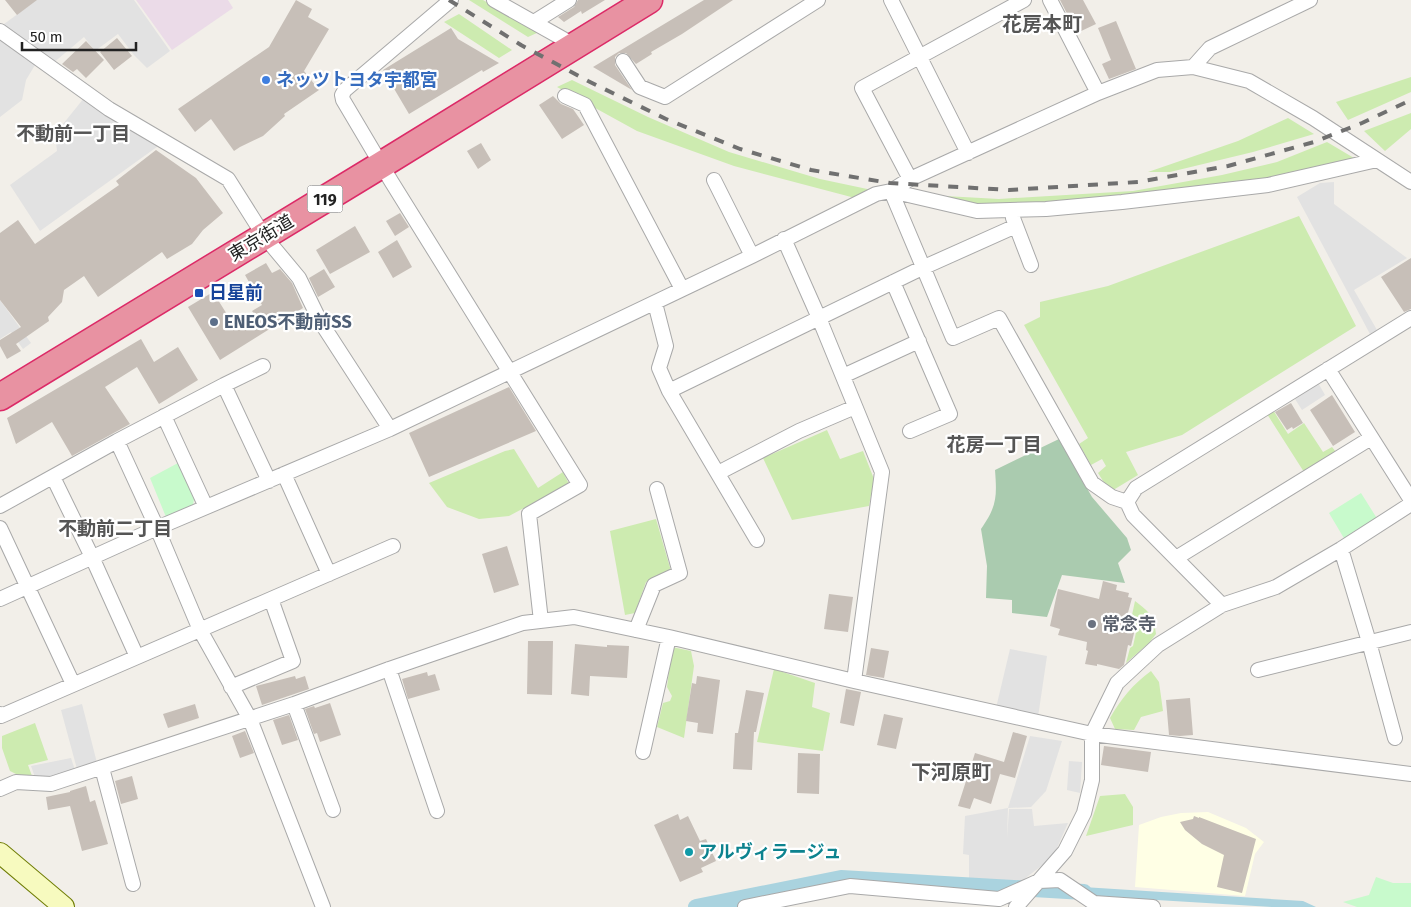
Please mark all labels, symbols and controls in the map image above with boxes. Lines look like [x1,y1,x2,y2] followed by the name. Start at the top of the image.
[1002,12,1082,36] district label: 花房本町
[22,20,136,52] scale bar
[30,28,63,46] text: 50 m
[276,69,438,91] place label: ネッツトヨタ宇都宮
[260,74,272,86] marker: ネッツトヨタ宇都宮
[16,122,130,145] district label: 不動前一丁目
[308,185,342,212] road number: 119
[224,210,298,266] street label: 東京街道
[209,282,263,304] place label: 日星前
[193,287,205,299] marker: 日星前
[224,311,352,333] place label: ENEOS不動前SS
[208,316,220,328] marker: ENEOS不動前SS
[946,433,1042,456] district label: 花房一丁目
[58,517,172,540] district label: 不動前二丁目
[1102,613,1156,635] place label: 常念寺
[1086,618,1098,630] marker: 常念寺
[911,760,991,784] district label: 下河原町
[699,841,841,863] place label: アルヴィラージュ
[683,846,695,858] marker: アルヴィラージュ

